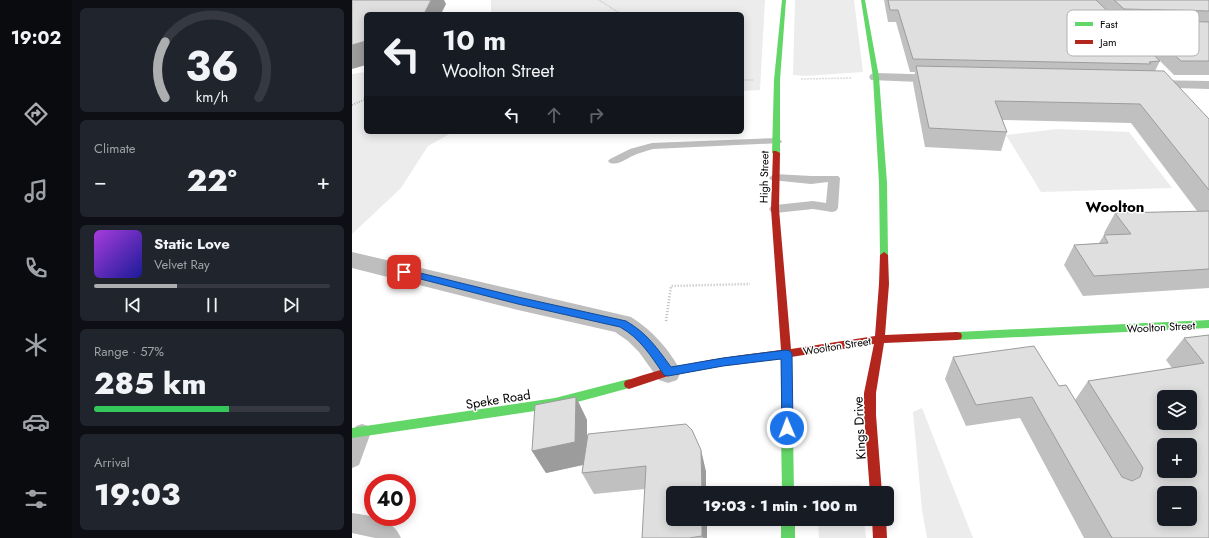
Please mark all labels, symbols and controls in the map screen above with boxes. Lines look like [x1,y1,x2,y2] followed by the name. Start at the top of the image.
[1067,10,1199,56] legend
[1100,16,1118,32] text: Fast
[442,20,506,61] text: 10 m
[11,25,61,51] text: 19:02
[376,28,428,80] icon: left
[1098,34,1117,50] text: Jam
[185,36,239,97] text: 36
[442,58,554,84] text: Woolton Street
[196,87,228,107] text: km/h
[22,100,50,128] icon: directions
[501,104,523,126] icon: left
[543,104,565,126] icon: ahead
[585,104,607,126] icon: right
[94,139,135,158] text: Climate
[756,150,772,203] street label: High Street
[187,159,237,202] text: 22°
[94,165,107,197] text: −
[316,165,330,197] text: +
[22,177,50,205] icon: music
[1086,196,1144,218] district label: Woolton
[154,233,230,255] text: Static Love
[22,254,50,282] icon: phone
[154,255,210,274] text: Velvet Ray
[387,255,421,289] pin
[393,261,415,283] icon: arrive
[122,294,144,316] icon: previous
[201,294,223,316] icon: pause
[280,294,302,316] icon: next
[1126,317,1196,337] street label: Woolton Street
[22,331,50,359] icon: climate
[802,333,872,359] street label: Woolton Street
[94,342,164,361] text: Range · 57%
[94,362,207,405] text: 285 km
[464,385,532,414] street label: Speke Road
[1157,390,1197,526] map controls
[1157,390,1197,430] button: layers
[848,396,871,460] street label: Kings Drive
[766,407,808,449] position arrow
[22,408,50,436] icon: car
[1157,438,1197,478] button: +
[94,453,130,472] text: Arrival
[94,473,180,516] text: 19:03
[364,474,416,526] speed limit sign: 40
[22,485,50,513] icon: filters
[1157,486,1197,526] button: −
[703,495,857,517] text: 19:03 · 1 min · 100 m

